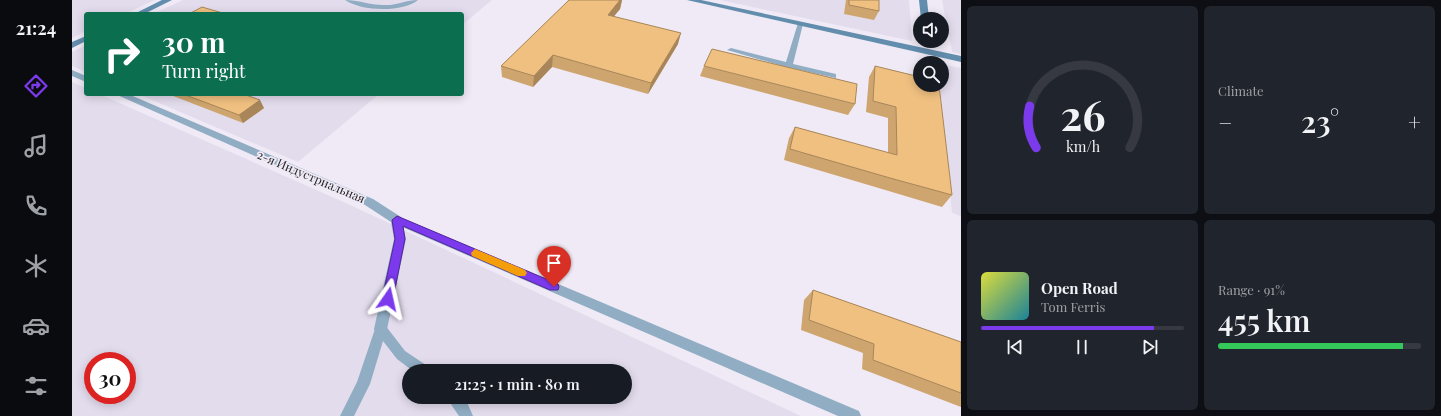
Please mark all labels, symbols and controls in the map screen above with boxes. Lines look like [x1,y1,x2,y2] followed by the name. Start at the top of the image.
[913,12,949,92] map controls
[913,12,949,48] button: sound
[16,16,56,40] text: 21:24
[162,23,226,60] text: 30 m
[96,28,148,80] icon: right
[913,56,949,92] button: search
[162,59,245,83] text: Turn right
[22,72,50,100] icon: directions
[1218,82,1264,99] text: Climate
[1060,86,1105,141] text: 26
[1301,101,1339,141] text: 23°
[1218,107,1232,137] text: −
[1408,107,1421,137] text: +
[22,132,50,160] icon: music
[1065,137,1100,156] text: km/h
[255,146,368,206] street label: 2-я Индустриальная
[22,192,50,220] icon: phone
[537,246,571,287] pin
[22,252,50,280] icon: climate
[543,252,565,274] icon: arrive
[367,278,409,320] position arrow
[1041,278,1118,298] text: Open Road
[1218,281,1285,298] text: Range · 91%
[1041,298,1105,315] text: Tom Ferris
[1218,300,1311,340] text: 455 km
[22,312,50,340] icon: car
[1004,336,1026,358] icon: previous
[1071,336,1093,358] icon: pause
[1139,336,1161,358] icon: next
[84,352,136,404] speed limit sign: 30
[22,372,50,400] icon: filters
[454,374,580,394] text: 21:25 · 1 min · 80 m

